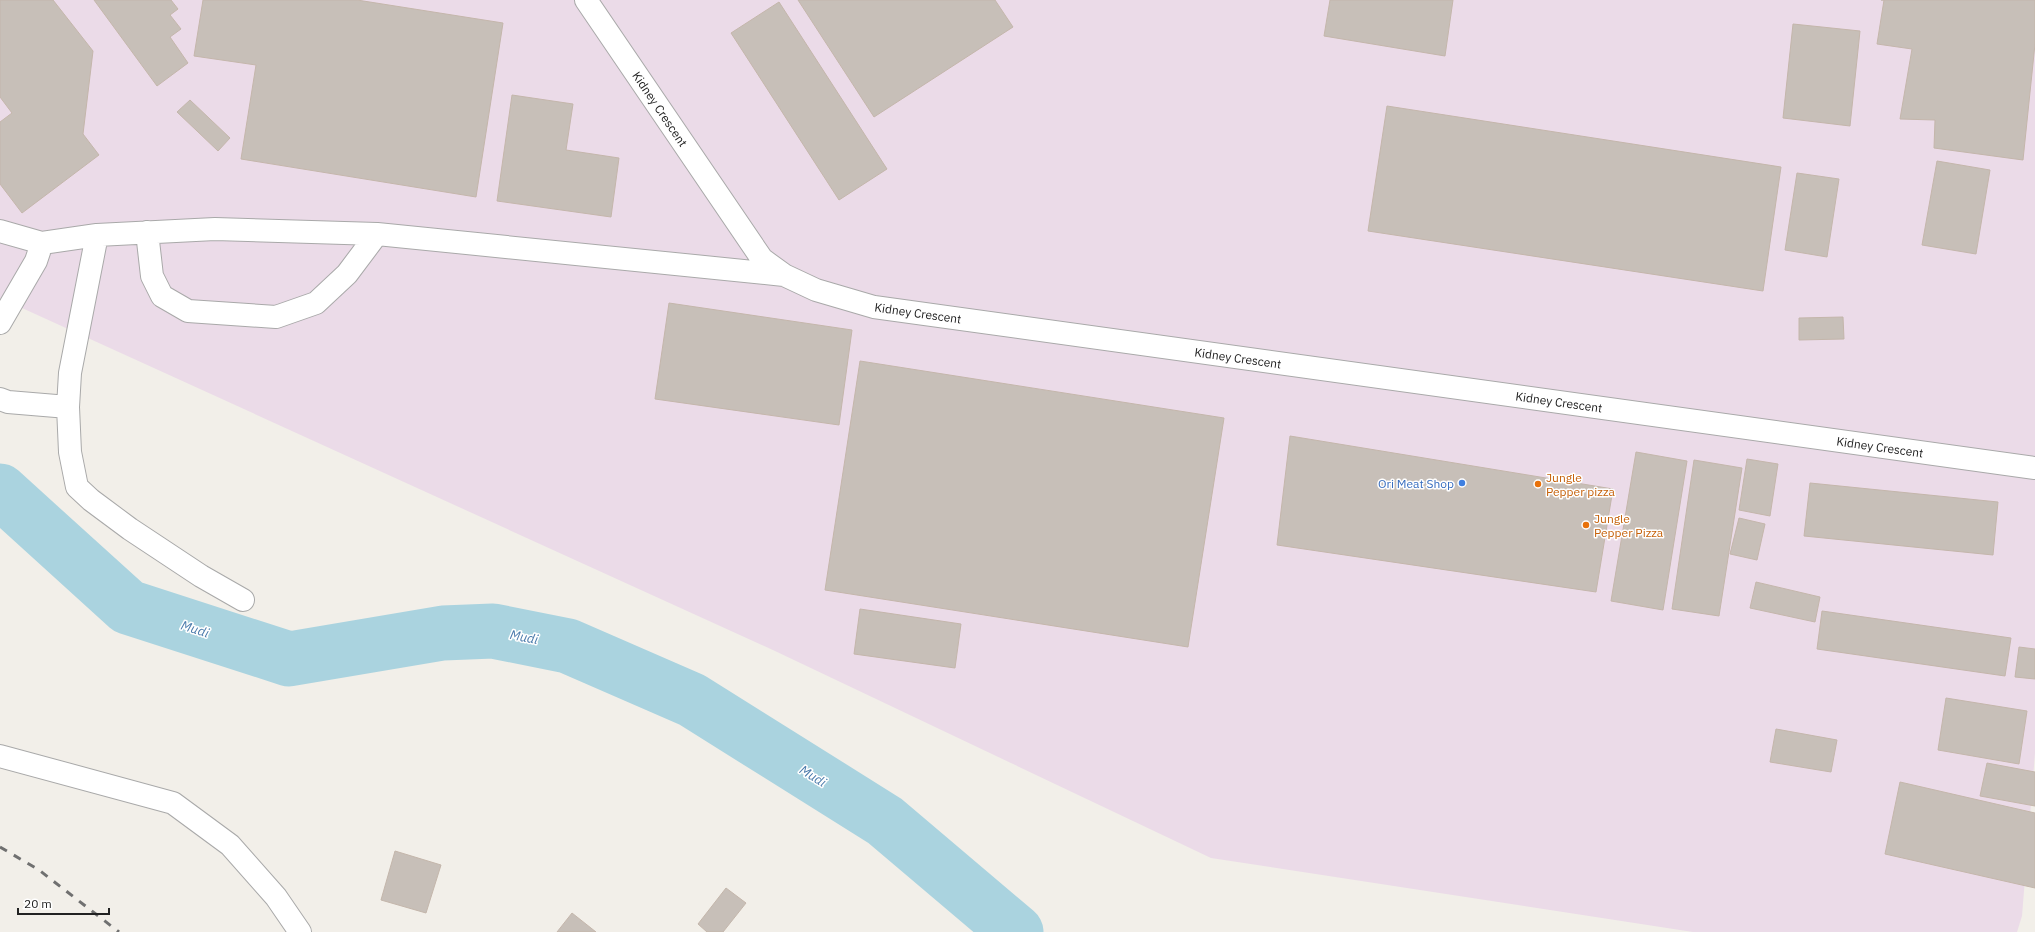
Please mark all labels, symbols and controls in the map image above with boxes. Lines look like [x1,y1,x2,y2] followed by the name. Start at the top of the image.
[629,69,691,149] street label: Kidney Crescent
[874,299,962,327] street label: Kidney Crescent
[1194,344,1282,372] street label: Kidney Crescent
[1515,388,1603,416] street label: Kidney Crescent
[1836,433,1924,461] street label: Kidney Crescent
[1546,470,1615,499] place label: Jungle Pepper pizza
[1378,476,1454,491] place label: Ori Meat Shop
[1457,478,1467,488] marker: Ori Meat Shop
[1533,479,1543,489] marker: Jungle Pepper pizza
[1594,511,1664,540] place label: Jungle Pepper Pizza
[1581,520,1591,530] marker: Jungle Pepper Pizza
[179,617,212,642] water label: Mudi
[508,626,540,648] water label: Mudi
[796,761,830,791] water label: Mudi
[18,890,109,916] scale bar
[24,896,52,911] text: 20 m

